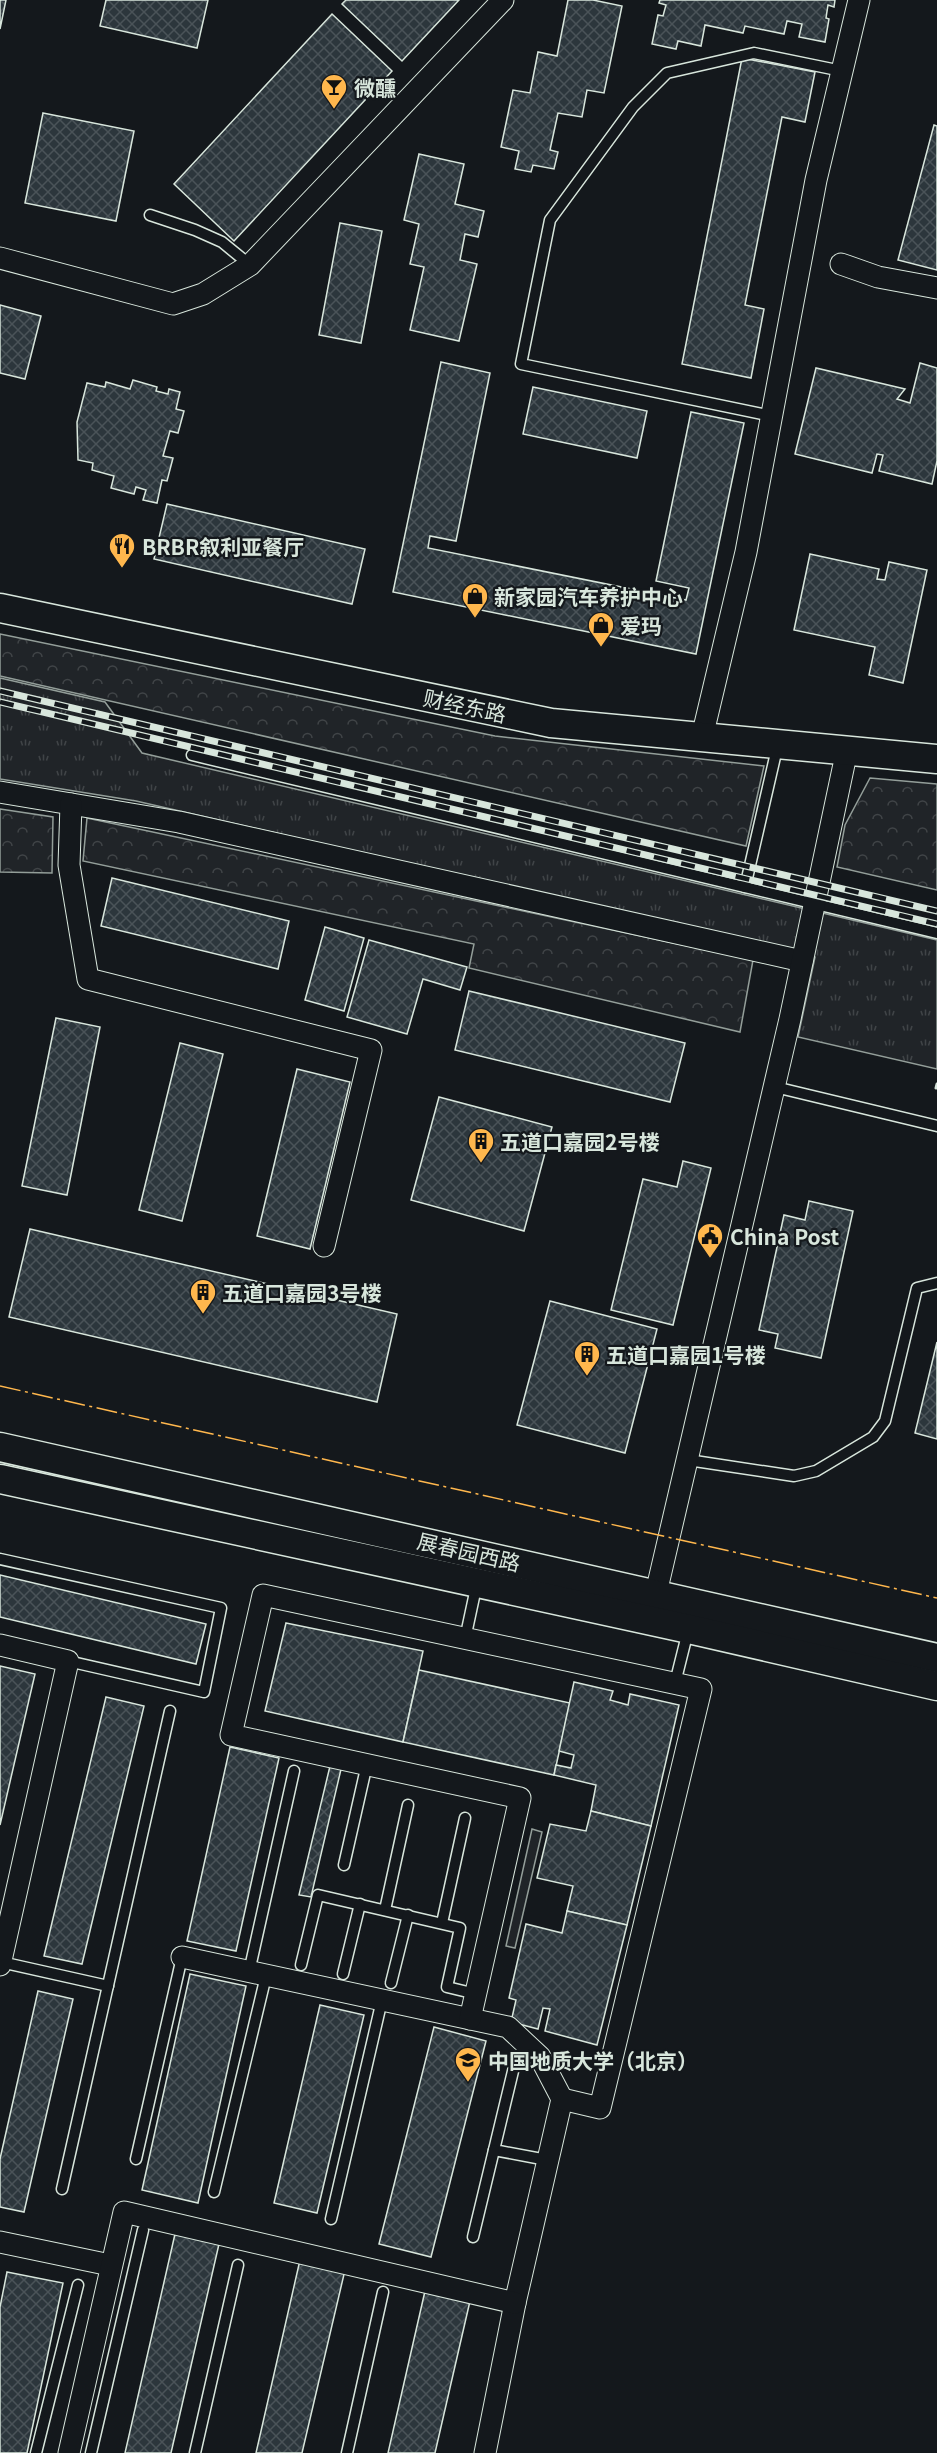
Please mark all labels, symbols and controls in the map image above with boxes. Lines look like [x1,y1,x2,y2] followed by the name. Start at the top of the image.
[319,72,349,110] bar icon: 微醺
[354,72,396,102] place label: 微醺
[107,531,137,569] restaurant icon: BRBR叙利亚餐厅
[142,531,304,561] place label: BRBR叙利亚餐厅
[460,581,490,619] shop icon: 新家园汽车养护中心
[494,581,683,611] place label: 新家园汽车养护中心
[586,610,616,648] shop icon: 爱玛
[620,610,662,640] place label: 爱玛
[421,682,509,728] street label: 财经东路
[466,1126,496,1164] building icon: 五道口嘉园2号楼
[500,1126,659,1156] place label: 五道口嘉园2号楼
[695,1221,725,1259] public building icon: China Post
[730,1221,839,1251] place label: China Post
[188,1277,218,1315] building icon: 五道口嘉园3号楼
[222,1277,381,1307] place label: 五道口嘉园3号楼
[572,1339,602,1377] building icon: 五道口嘉园1号楼
[606,1339,765,1369] place label: 五道口嘉园1号楼
[414,1525,524,1577] street label: 展春园西路
[453,2045,483,2083] school or university icon: 中国地质大学（北京）
[488,2045,698,2075] place label: 中国地质大学（北京）

